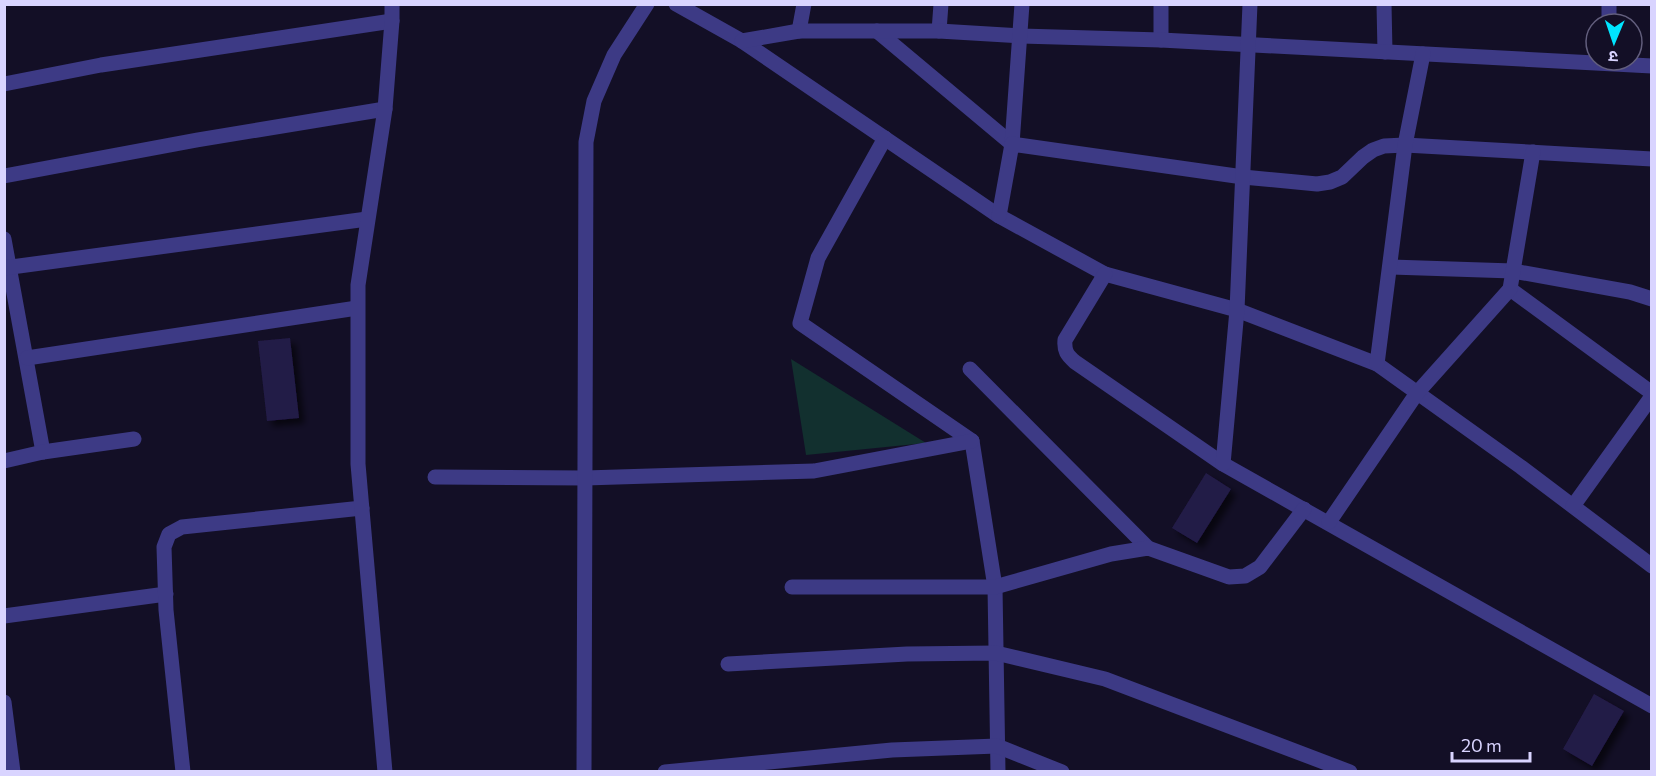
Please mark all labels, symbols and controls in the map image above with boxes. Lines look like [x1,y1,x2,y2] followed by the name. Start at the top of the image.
[1584,12,1644,72] north arrow
[1608,48,1618,67] text: उ
[1452,725,1530,763] scale bar
[1461,734,1502,756] text: 20 m

